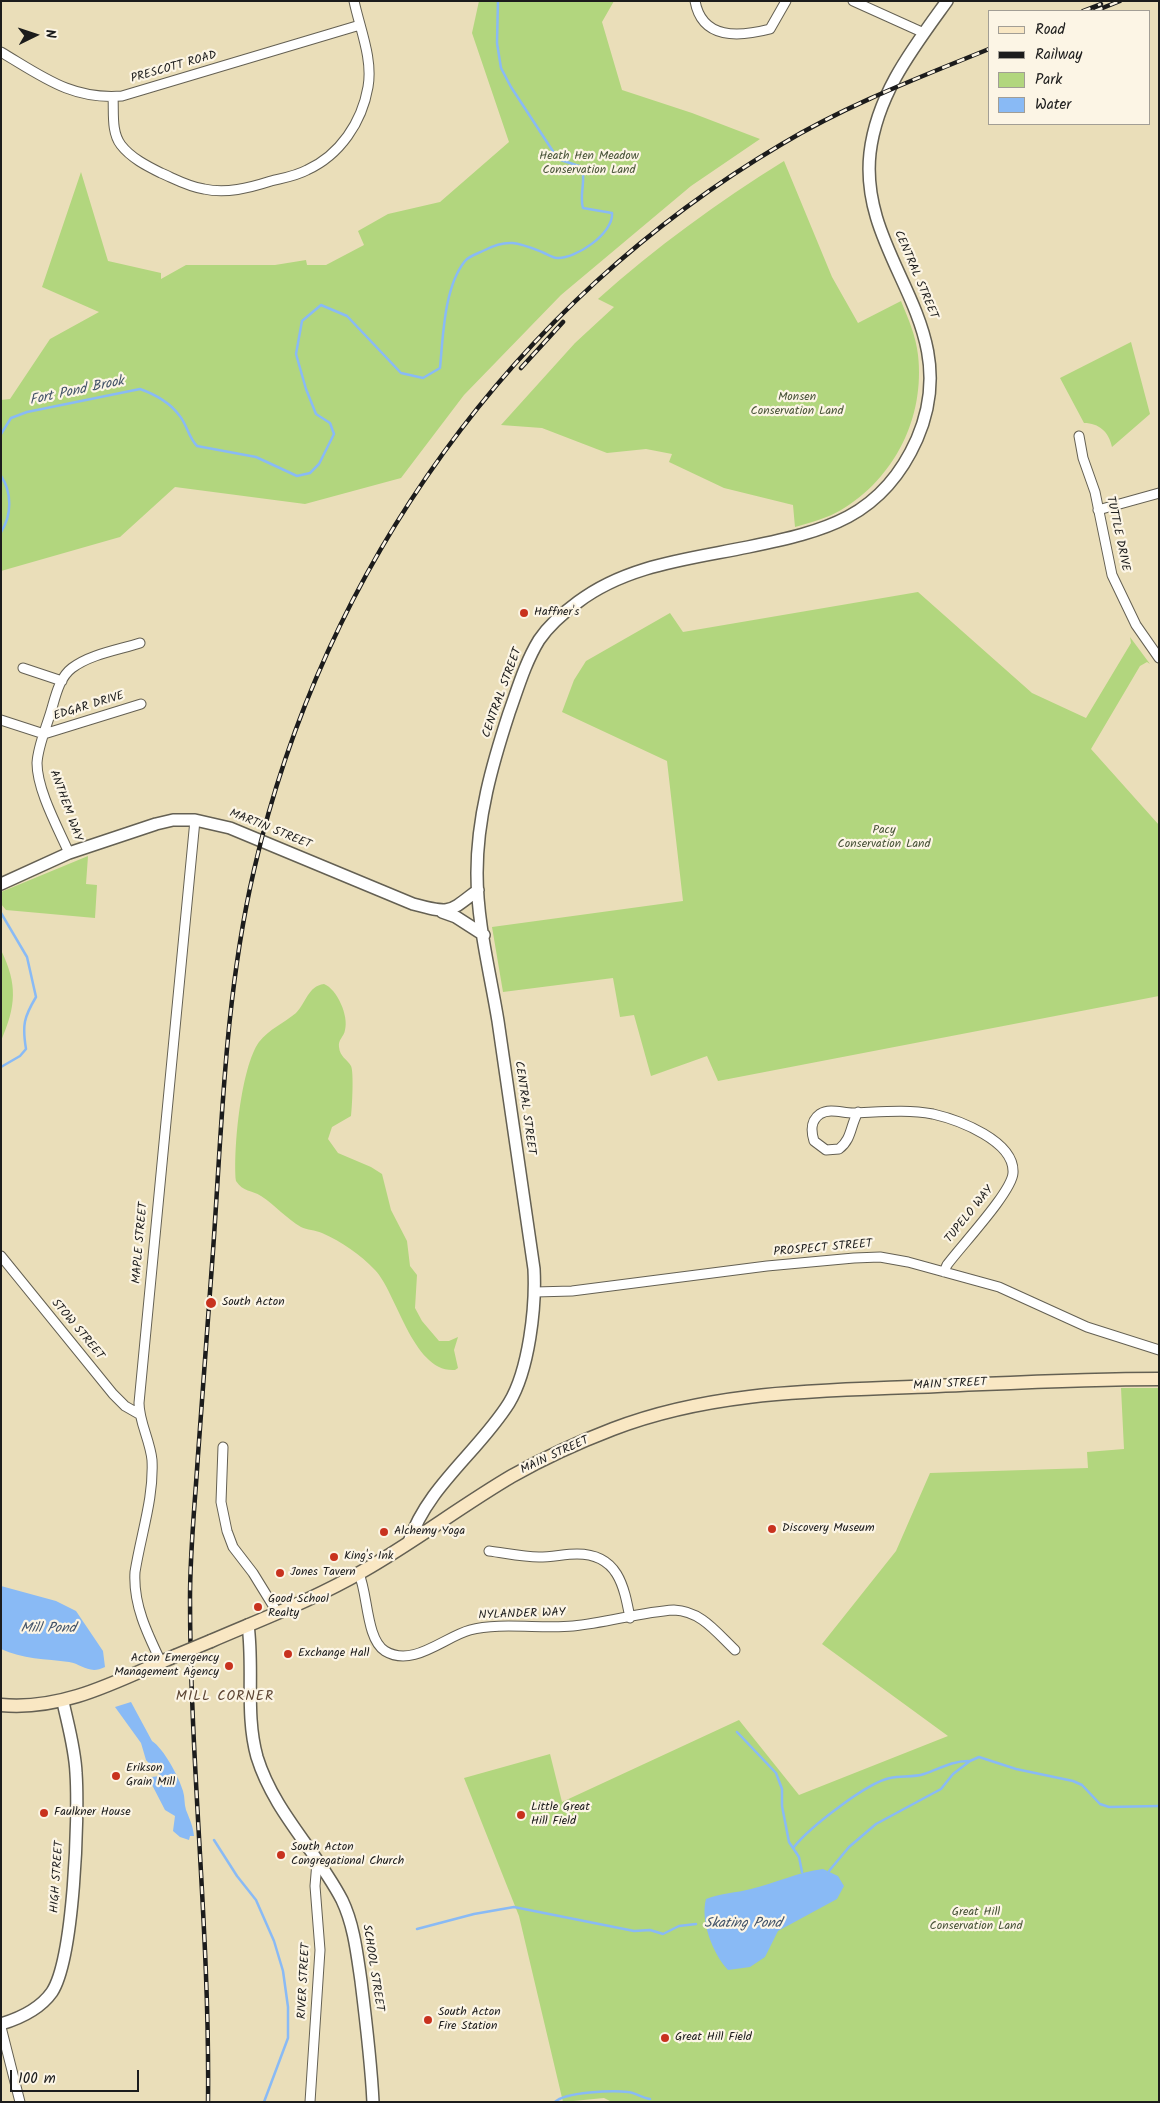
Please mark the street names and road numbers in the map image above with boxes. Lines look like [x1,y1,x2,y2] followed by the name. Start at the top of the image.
[129,49,219,87] street label: PRESCOTT ROAD
[890,229,940,321] street label: CENTRAL STREET
[1102,495,1132,573] street label: TUTTLE DRIVE
[480,646,526,740] street label: CENTRAL STREET
[52,689,126,725] street label: EDGAR DRIVE
[45,768,85,844] street label: ANTHEM WAY
[227,807,313,853] street label: MARTIN STREET
[510,1060,538,1156] street label: CENTRAL STREET
[943,1183,997,1247] street label: TUPELO WAY
[130,1202,152,1284] street label: MAPLE STREET
[773,1237,873,1261] street label: PROSPECT STREET
[48,1297,106,1363] street label: STOW STREET
[913,1376,987,1394] street label: MAIN STREET
[519,1434,591,1478] street label: MAIN STREET
[478,1606,566,1624] street label: NYLANDER WAY
[48,1840,68,1914] street label: HIGH STREET
[358,1923,386,2013] street label: SCHOOL STREET
[296,1943,314,2019] street label: RIVER STREET

